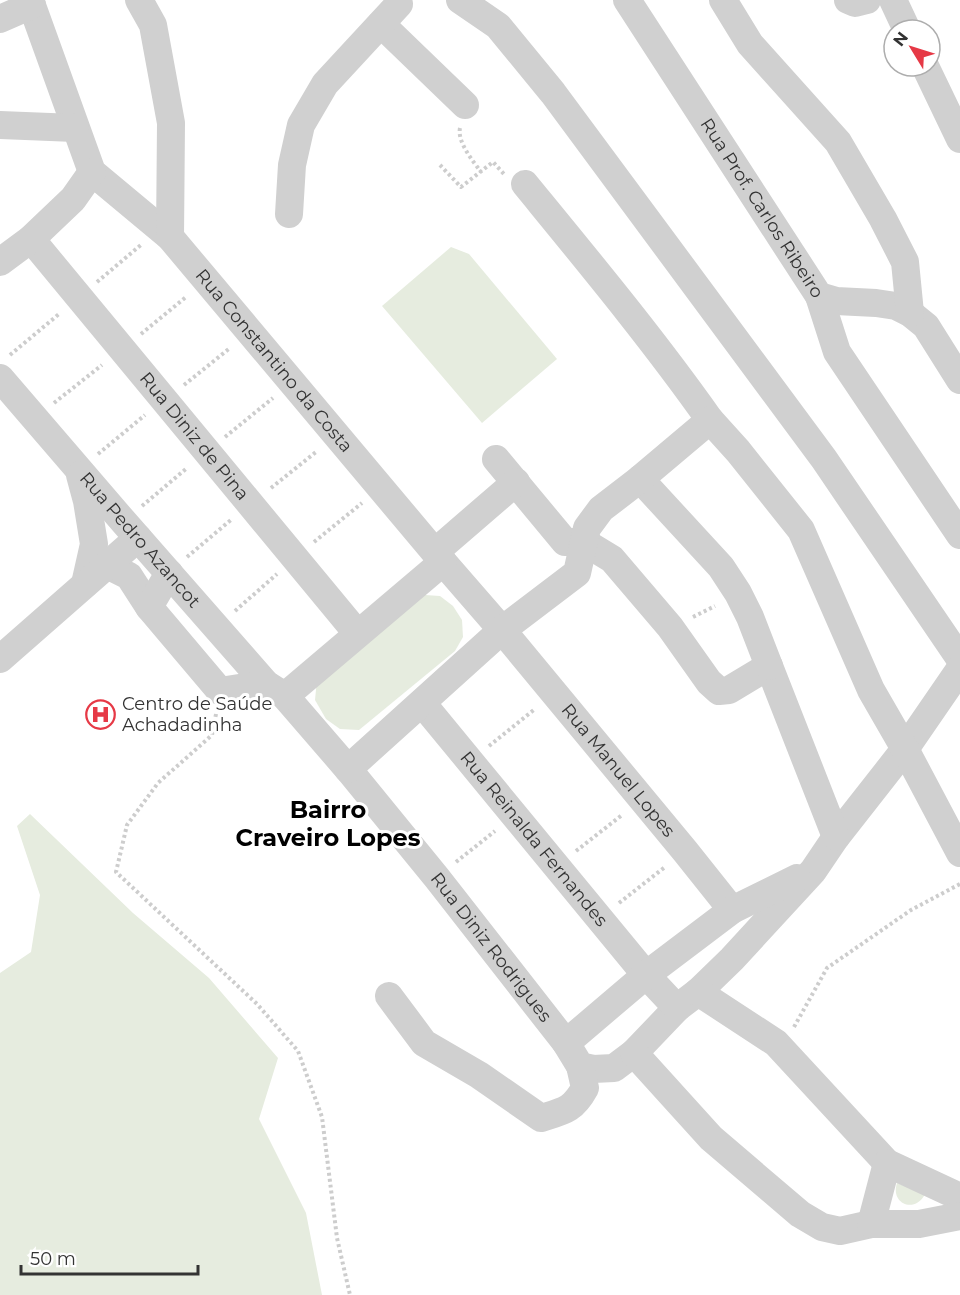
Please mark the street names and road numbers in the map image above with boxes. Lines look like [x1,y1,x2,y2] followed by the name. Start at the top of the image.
[696,114,828,302] street label: Rua Prof. Carlos Ribeiro
[191,265,357,457] street label: Rua Constantino da Costa
[135,368,254,505] street label: Rua Diniz de Pina
[75,468,205,612] street label: Rua Pedro Azancot
[557,699,680,842] street label: Rua Manuel Lopes
[455,747,613,931] street label: Rua Reinalda Fernandes
[426,868,557,1027] street label: Rua Diniz Rodrigues

